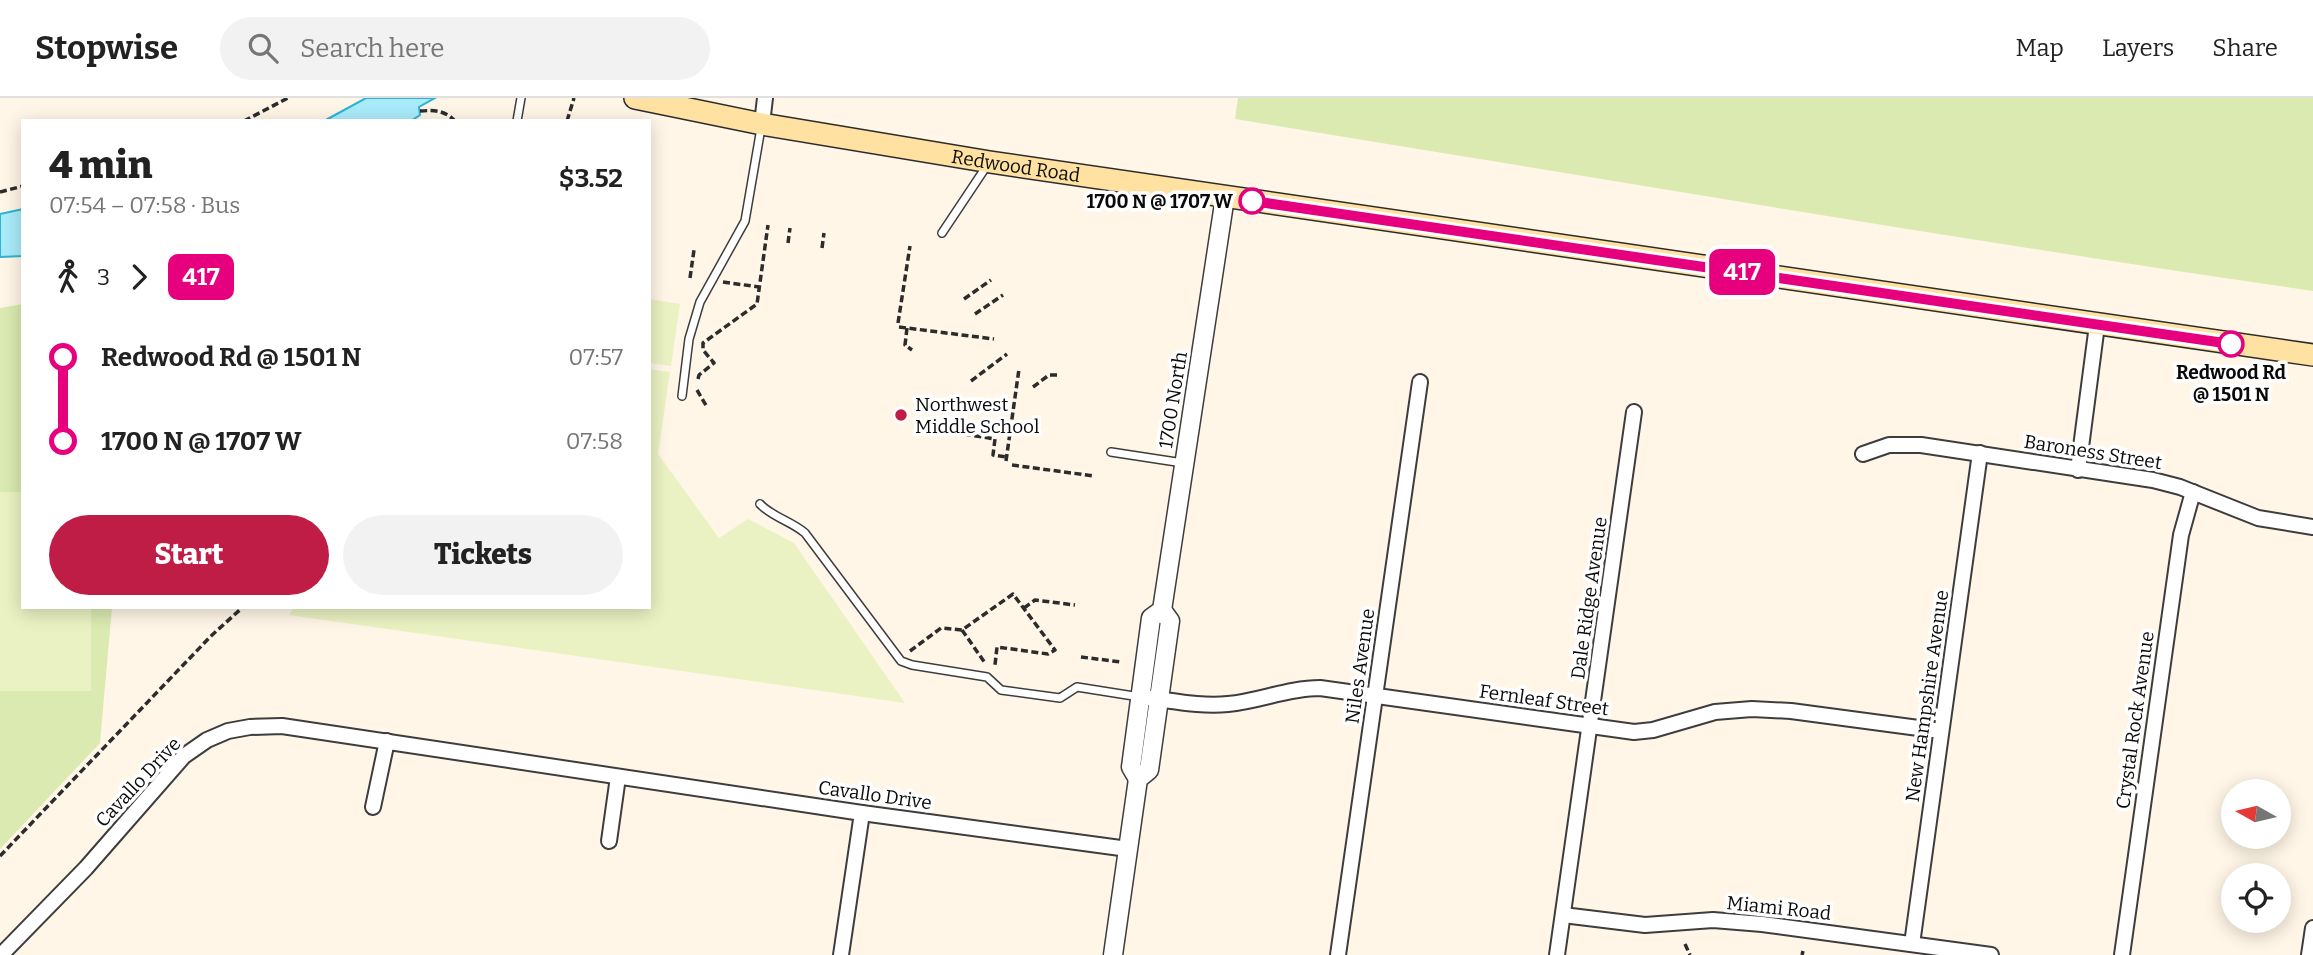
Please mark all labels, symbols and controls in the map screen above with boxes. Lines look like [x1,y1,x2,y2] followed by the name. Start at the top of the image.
[220,17,710,80] search box
[35,28,178,68] text: Stopwise
[244,29,282,67] icon: search
[300,33,444,64] text: Search here
[2016,34,2064,62] text: Map
[2102,34,2174,62] text: Layers
[2212,34,2278,62] text: Share
[49,142,152,188] text: 4 min
[950,144,1082,187] street label: Redwood Road
[559,163,623,194] text: $3.52
[1239,188,1265,214] marker: 1700 N @ 1707 W
[1086,190,1234,213] place label: 1700 N @ 1707 W
[49,191,240,219] text: 07:54 – 07:58 · Bus
[1702,249,1782,295] line badge: 417
[49,258,87,296] icon: walk
[120,258,158,296] icon: forward
[1723,258,1761,286] text: 417
[97,263,110,291] text: 3
[182,263,220,291] text: 417
[2218,331,2244,357] marker: Redwood Rd @ 1501 N
[101,342,361,373] text: Redwood Rd @ 1501 N
[568,343,623,371] text: 07:57
[1154,350,1192,450] street label: 1700 North
[2176,361,2287,406] place label: Redwood Rd @ 1501 N
[915,393,1039,438] place label: Northwest Middle School
[893,407,909,423] marker: Northwest Middle School
[101,426,301,457] text: 1700 N @ 1707 W
[566,427,623,455] text: 07:58
[2022,430,2164,474] street label: Baroness Street
[49,515,329,595] button: Start
[343,515,623,595] button: Tickets
[1566,515,1612,681] street label: Dale Ridge Avenue
[1901,588,1953,804] street label: New Hampshire Avenue
[1341,607,1379,725] street label: Niles Avenue
[2111,630,2159,810] street label: Crystal Rock Avenue
[1478,680,1610,720] street label: Fernleaf Street
[91,732,185,832] street label: Cavallo Drive
[817,776,933,814] street label: Cavallo Drive
[2221,779,2291,849] north arrow
[2221,779,2291,933] map controls
[2221,863,2291,933] button: locate
[1726,891,1832,925] street label: Miami Road

